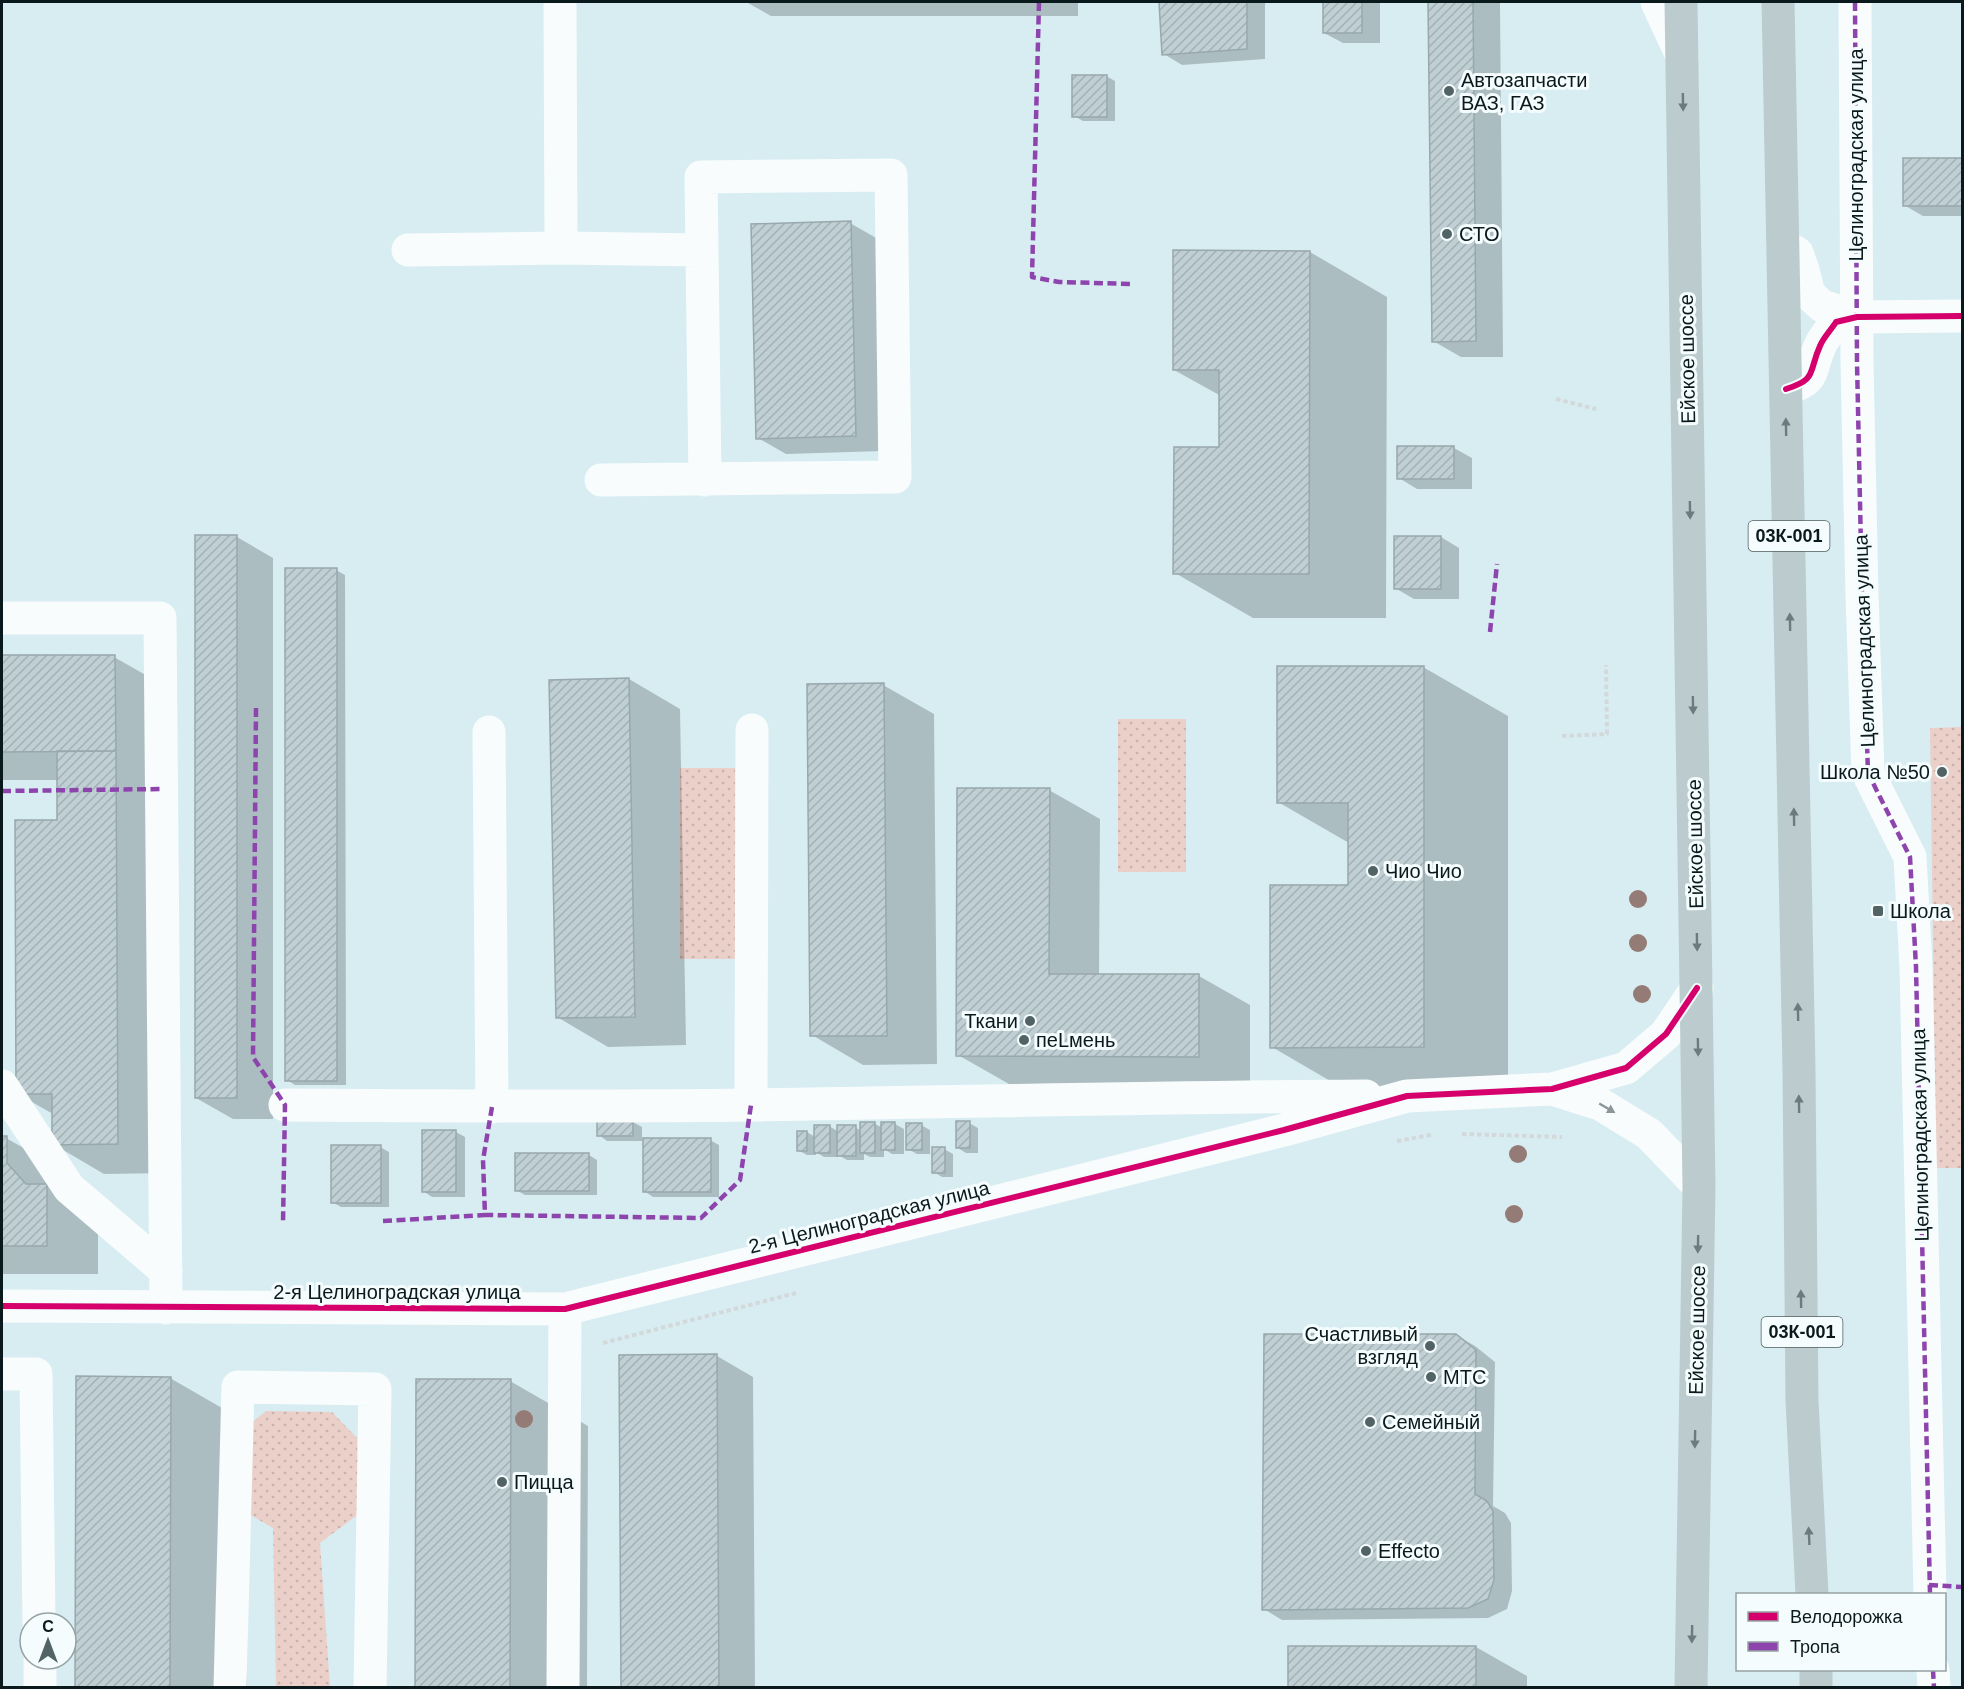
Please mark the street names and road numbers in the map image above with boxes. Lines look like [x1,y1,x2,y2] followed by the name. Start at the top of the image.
[1845,48,1867,262] street label: Целиноградская улица
[1675,294,1699,424] street label: Ейское шоссе
[1748,521,1830,551] road number: 03К-001
[1849,533,1879,748] street label: Целиноградская улица
[1683,779,1707,909] street label: Ейское шоссе
[1907,1027,1933,1242] street label: Целиноградская улица
[746,1176,992,1258] street label: 2-я Целиноградская улица
[1685,1265,1709,1395] street label: Ейское шоссе
[273,1281,522,1303] street label: 2-я Целиноградская улица
[1762,1317,1842,1347] road number: 03К-001

